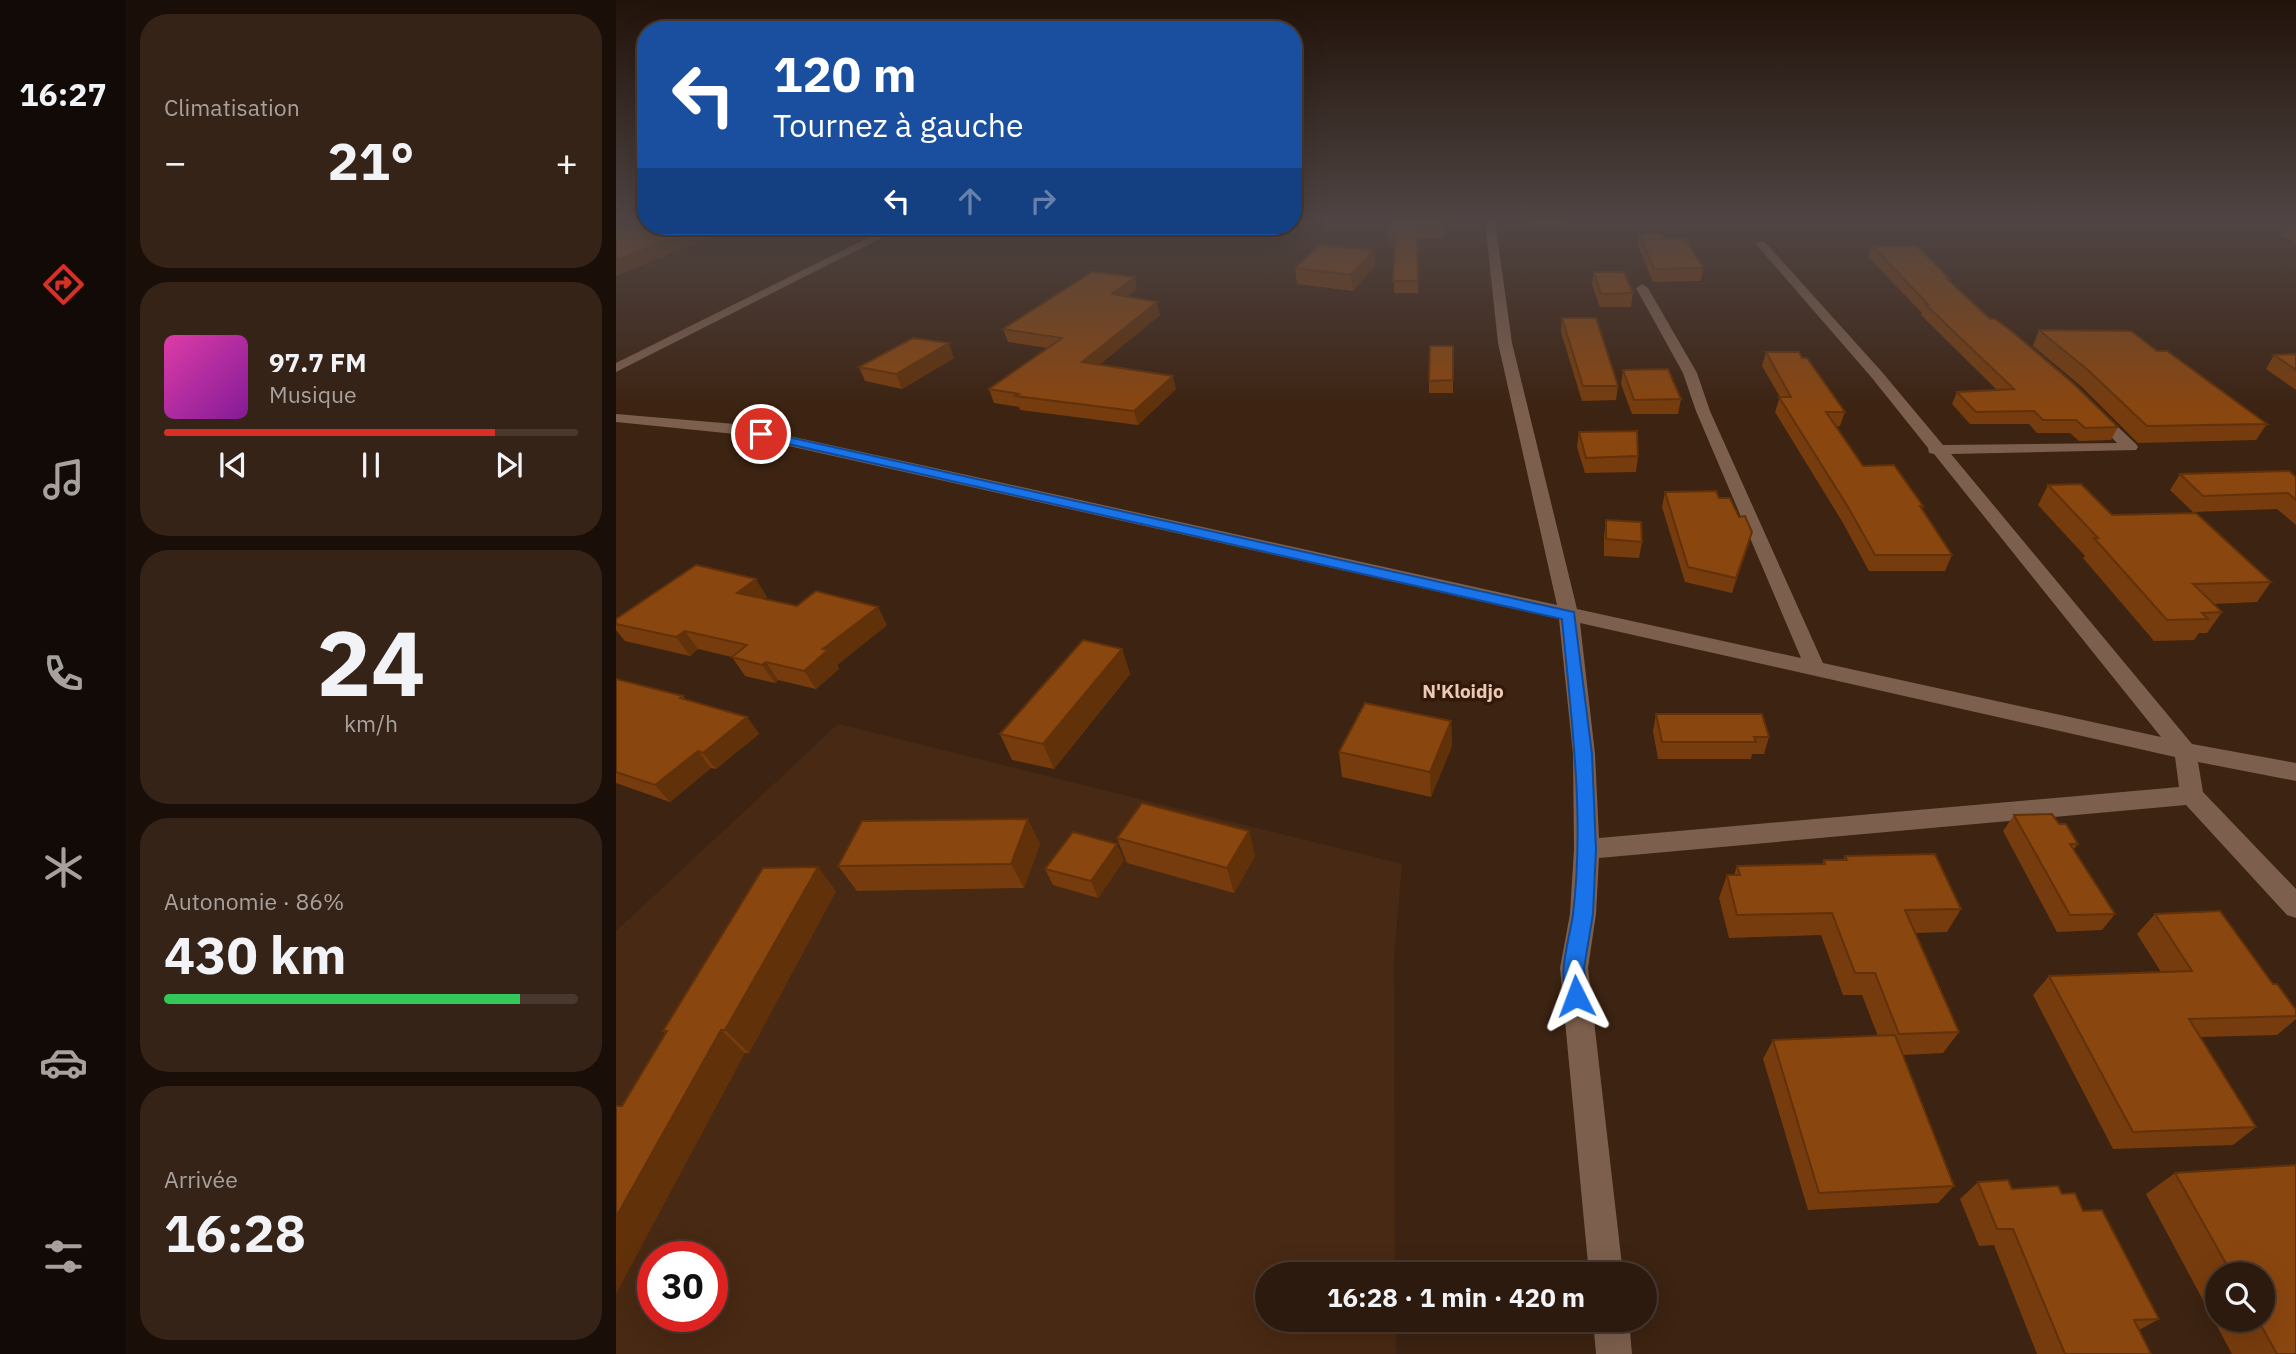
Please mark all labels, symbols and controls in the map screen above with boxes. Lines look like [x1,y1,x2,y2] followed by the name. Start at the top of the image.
[773,42,917,105] text: 120 m
[658,49,749,140] icon: left
[19,73,107,115] text: 16:27
[164,92,300,122] text: Climatisation
[773,104,1024,146] text: Tournez à gauche
[328,127,414,194] text: 21°
[164,137,187,186] text: −
[555,137,578,186] text: +
[878,182,916,220] icon: left
[951,182,989,220] icon: ahead
[1024,182,1062,220] icon: right
[39,260,88,309] icon: directions
[269,345,367,379] text: 97.7 FM
[269,379,357,409] text: Musique
[731,404,791,464] pin
[742,415,780,453] icon: arrive
[214,446,252,484] icon: previous
[352,446,390,484] icon: pause
[490,446,528,484] icon: next
[39,455,88,504] icon: music
[316,603,426,721] text: 24
[39,649,88,698] icon: phone
[1422,679,1504,703] district label: N'Kloidjo
[344,708,398,738] text: km/h
[39,843,88,892] icon: climate
[164,886,344,916] text: Autonomie · 86%
[164,921,346,988] text: 430 km
[1539,959,1613,1033] position arrow
[39,1038,88,1087] icon: car
[164,1164,238,1194] text: Arrivée
[164,1199,306,1266] text: 16:28
[39,1232,88,1281] icon: filters
[637,1241,728,1332] speed limit sign: 30
[2205,1262,2275,1332] map controls
[2205,1262,2275,1332] button: search
[1327,1280,1585,1314] text: 16:28 · 1 min · 420 m

